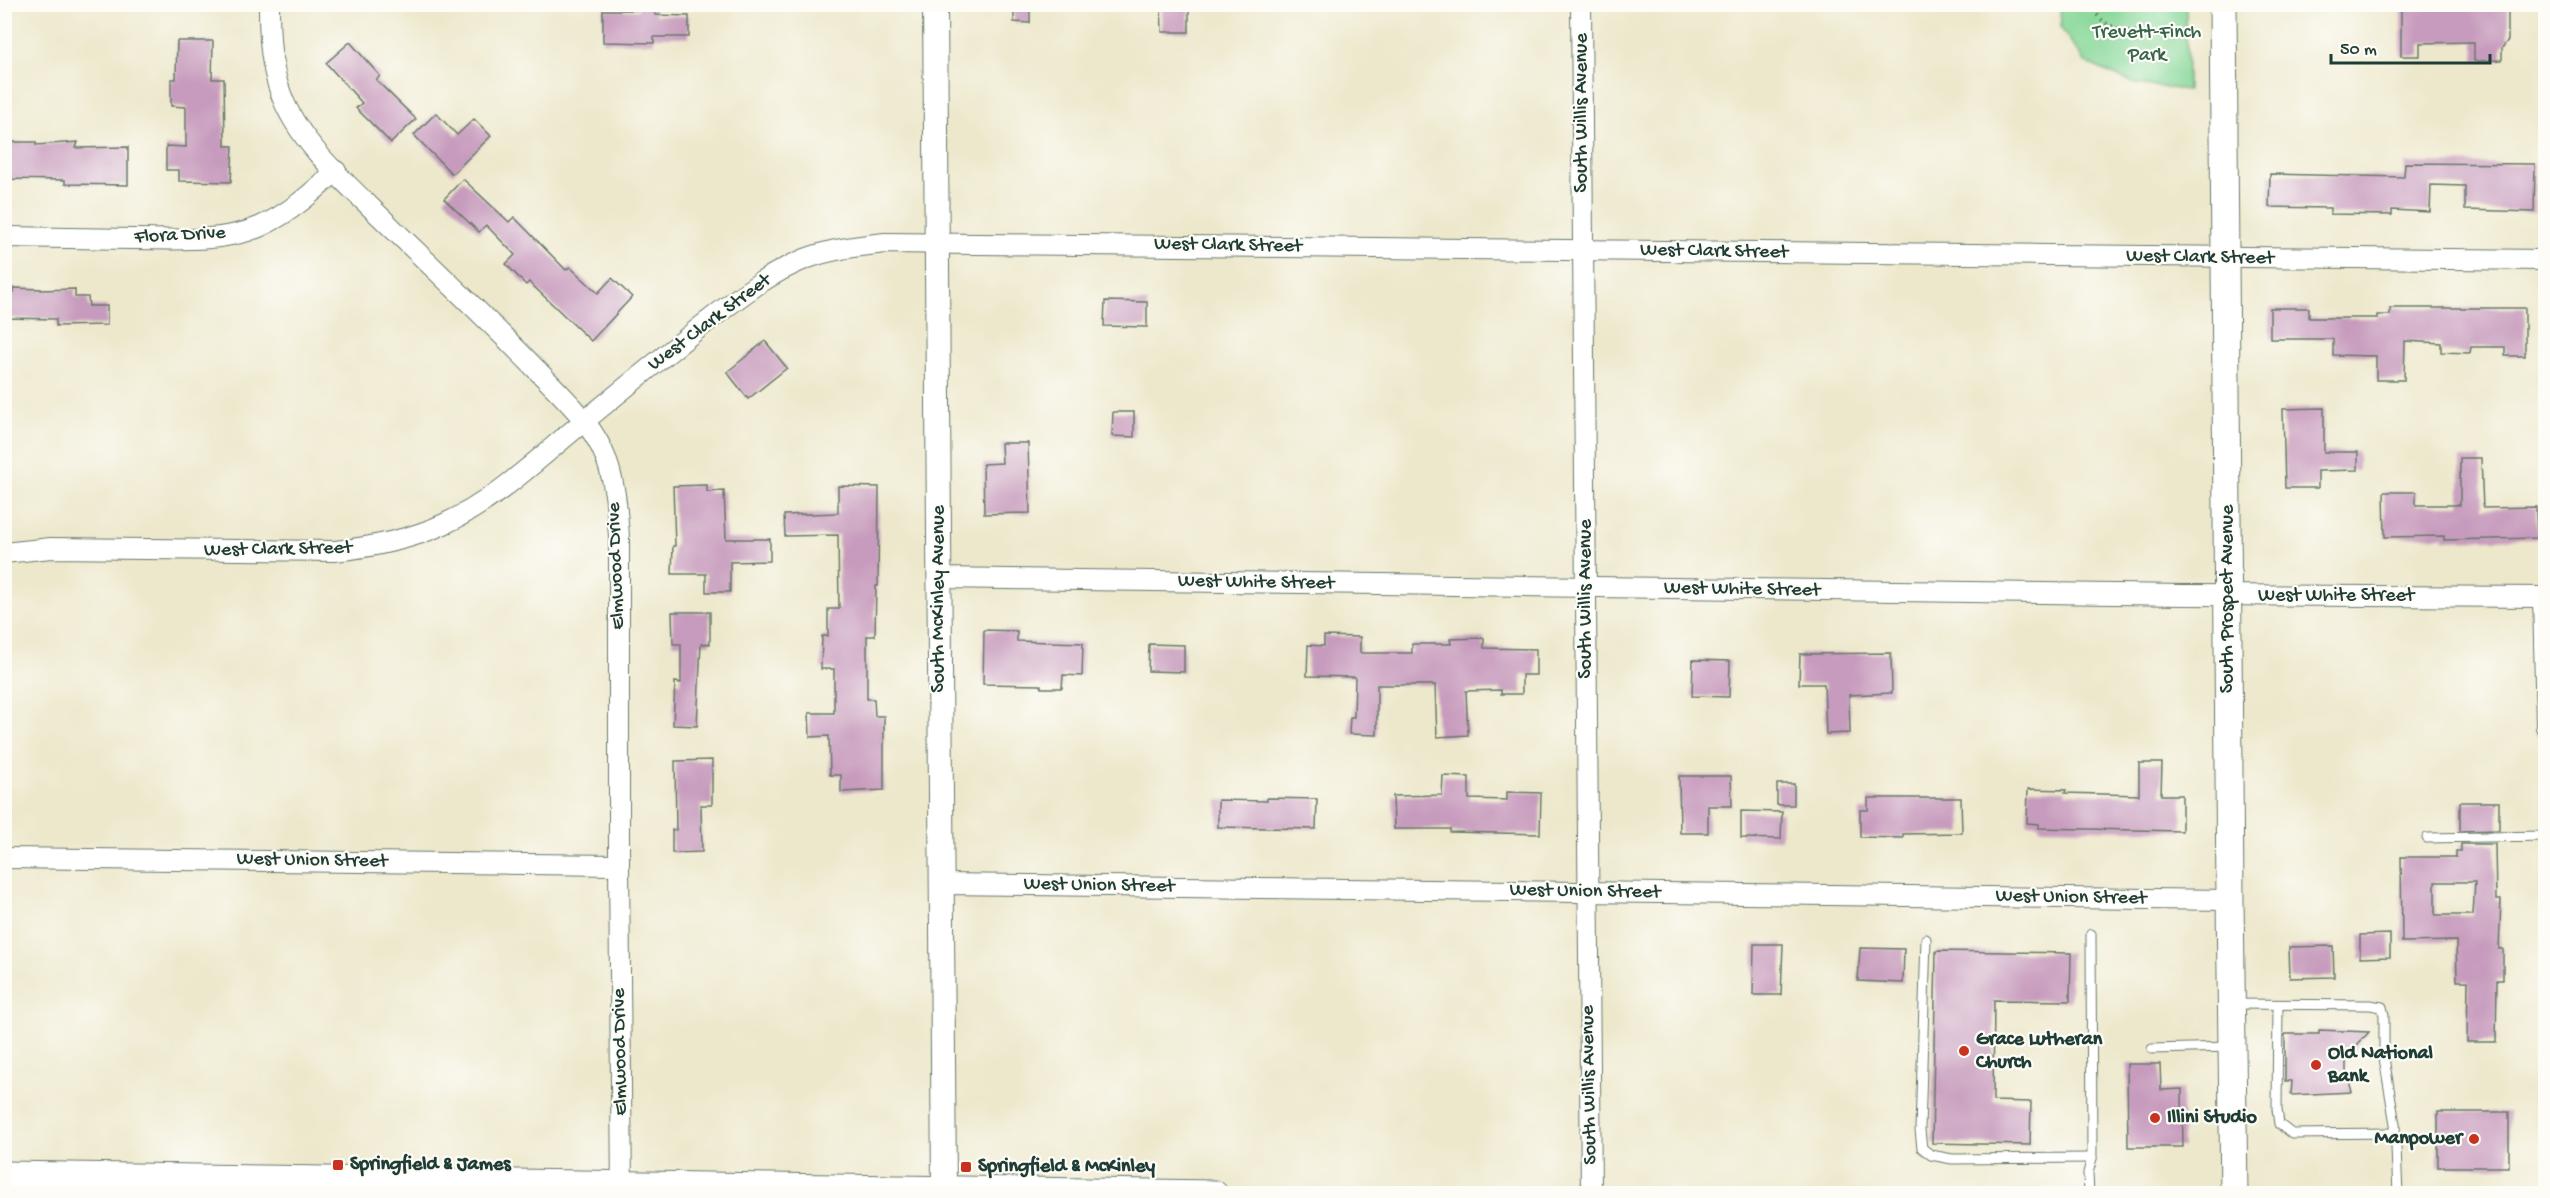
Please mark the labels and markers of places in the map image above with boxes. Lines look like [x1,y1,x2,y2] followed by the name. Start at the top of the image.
[1975,1029,2103,1075] place label: Grace Lutheran Church
[2327,1043,2434,1089] place label: Old National Bank
[1957,1044,1971,1058] marker: Grace Lutheran Church
[2309,1058,2323,1072] marker: Old National Bank
[2167,1107,2257,1130] place label: Illini Studio
[2148,1111,2162,1125] marker: Illini Studio
[2374,1128,2464,1151] place label: Manpower
[2467,1132,2481,1146] marker: Manpower
[350,1153,512,1177] place label: Springfield & James
[978,1155,1155,1179] place label: Springfield & McKinley
[331,1158,345,1172] marker: Springfield & James
[959,1160,973,1174] marker: Springfield & McKinley

